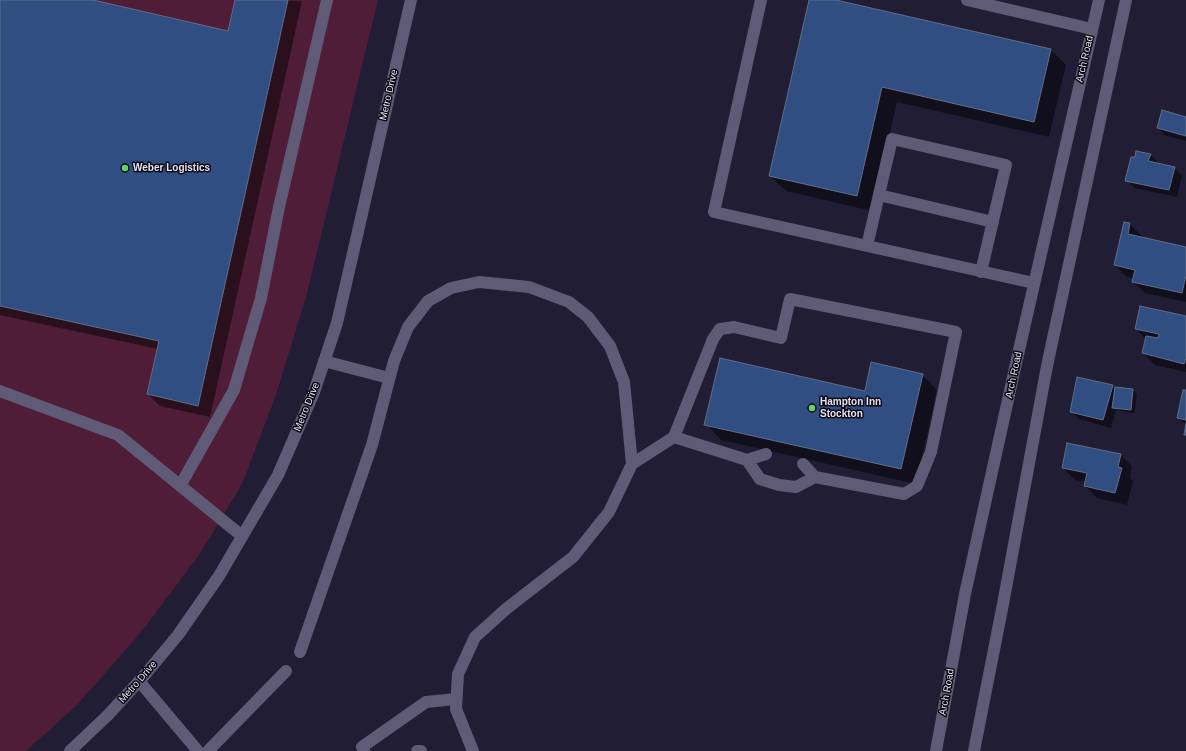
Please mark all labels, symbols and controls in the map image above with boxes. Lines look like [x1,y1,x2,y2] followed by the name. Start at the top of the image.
[1074,35,1096,83] street label: Arch Road
[377,68,401,122] street label: Metro Drive
[133,162,210,174] place label: Weber Logistics
[120,163,130,173] marker: Weber Logistics
[1003,351,1025,399] street label: Arch Road
[292,381,322,433] street label: Metro Drive
[820,396,881,420] place label: Hampton Inn Stockton
[807,403,817,413] marker: Hampton Inn Stockton
[117,659,159,705] street label: Metro Drive
[937,668,957,716] street label: Arch Road

